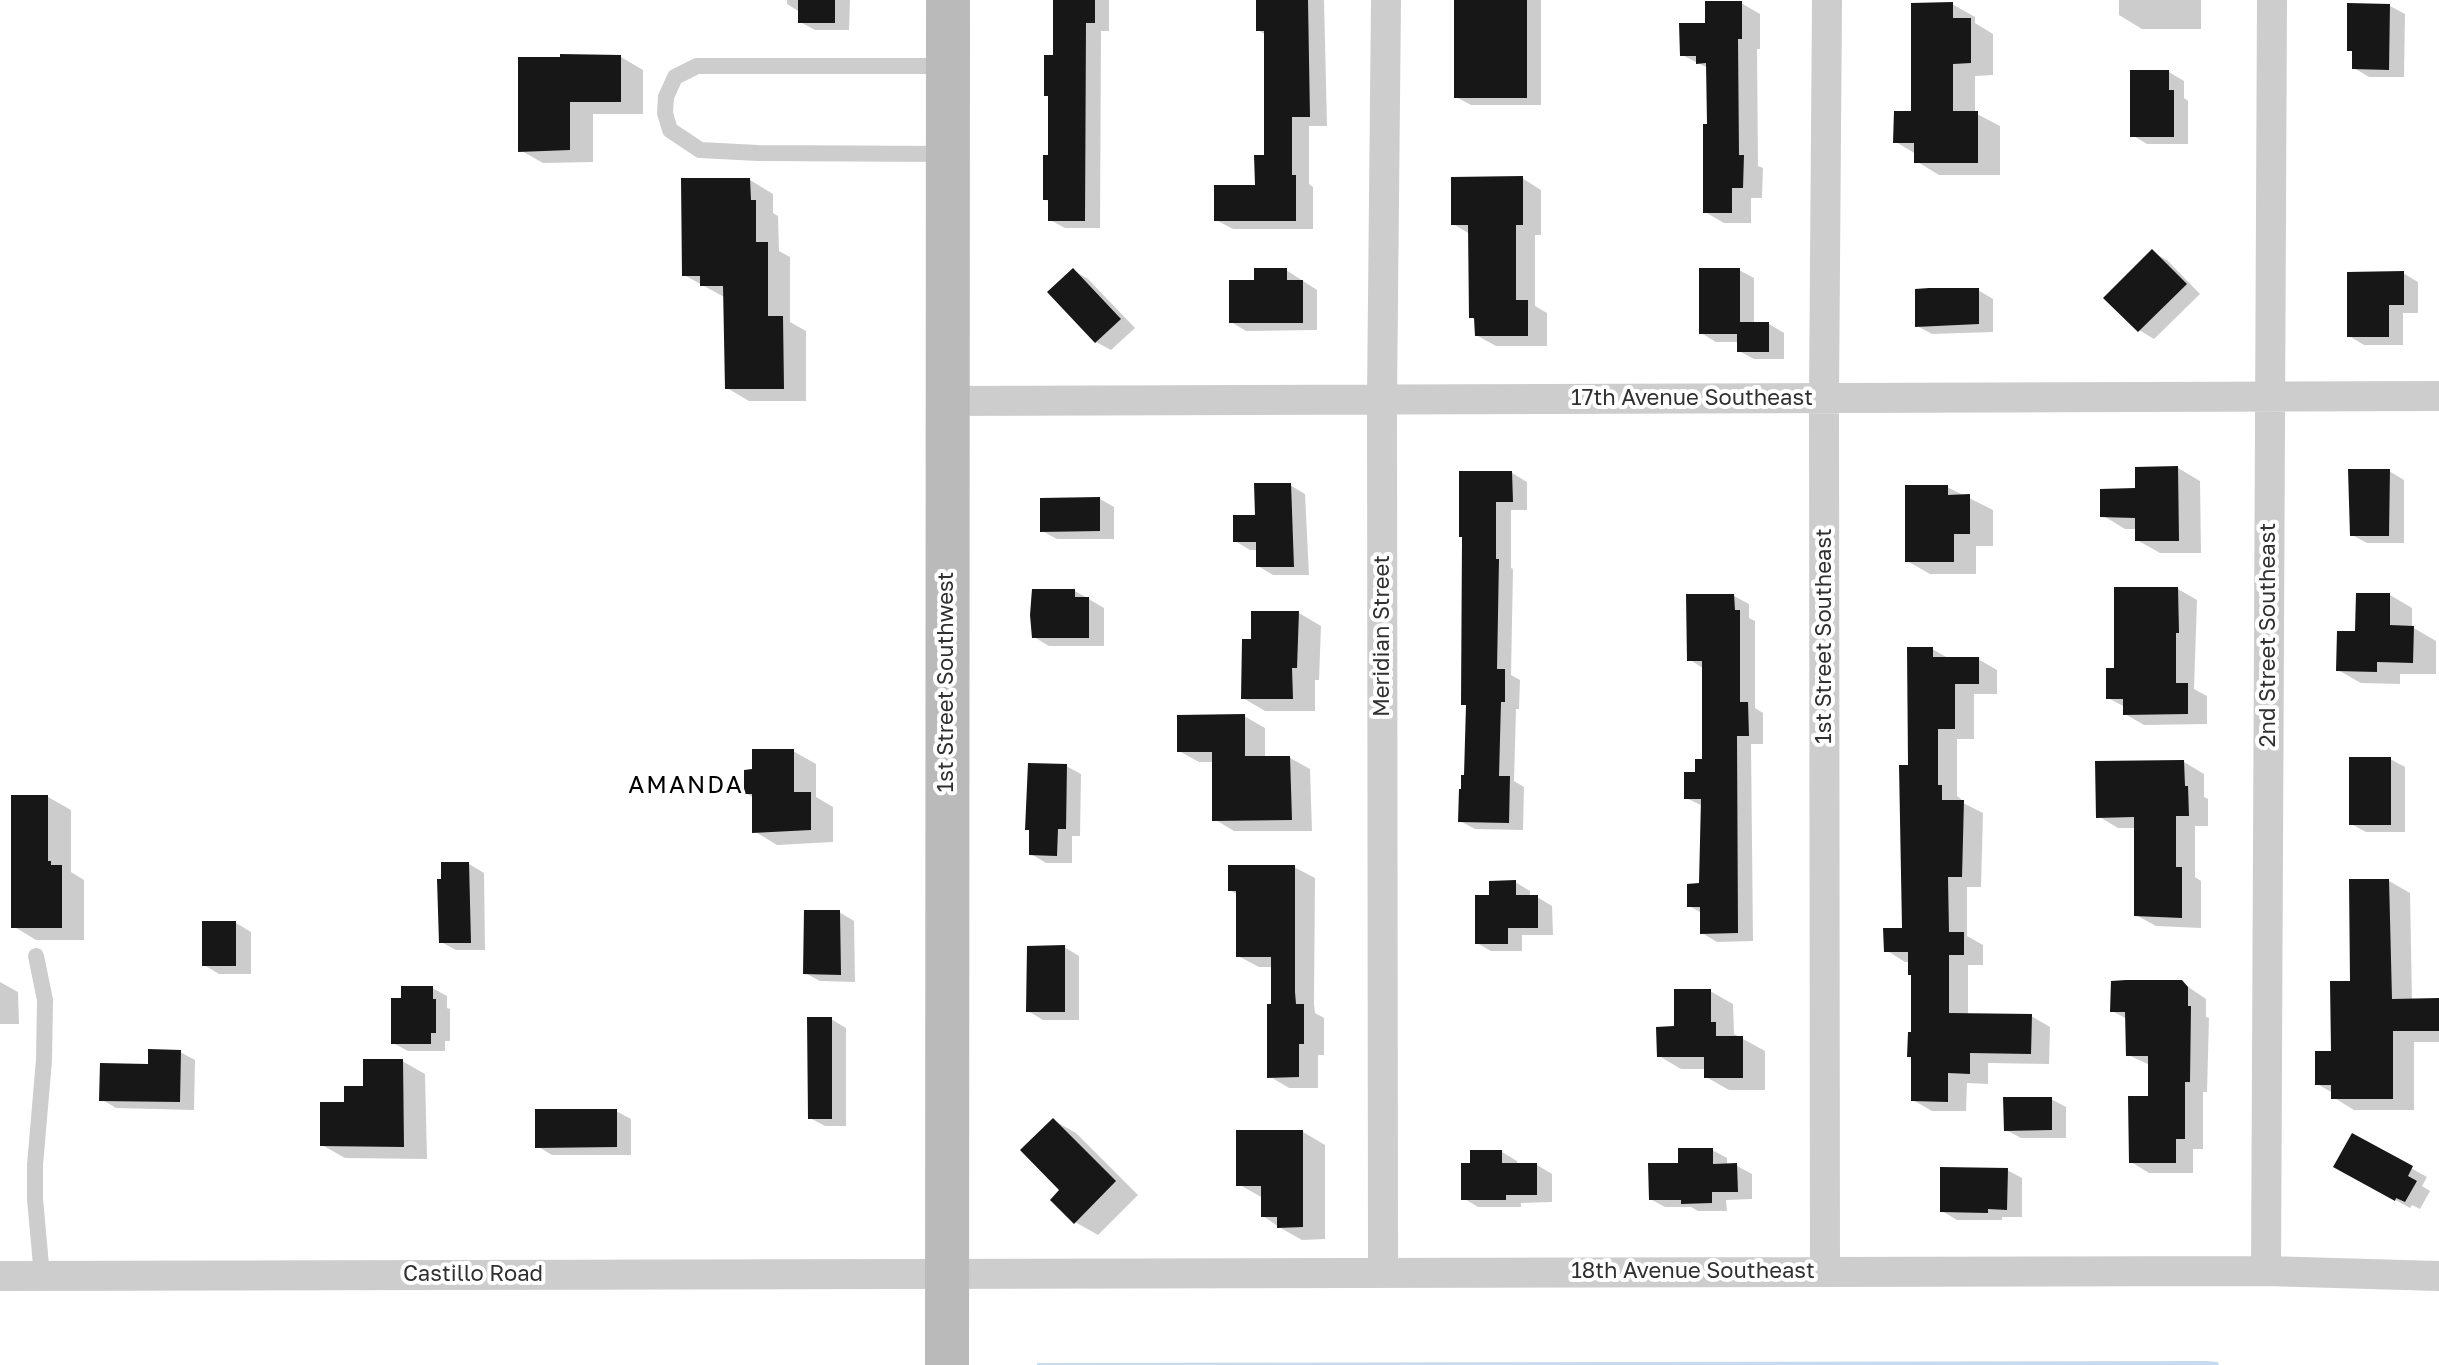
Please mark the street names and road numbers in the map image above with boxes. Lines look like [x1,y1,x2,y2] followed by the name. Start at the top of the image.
[1571,385,1813,411] street label: 17th Avenue Southeast
[2255,523,2281,747] street label: 2nd Street Southeast
[1811,528,1837,744] street label: 1st Street Southeast
[1369,555,1395,717] street label: Meridian Street
[933,572,959,792] street label: 1st Street Southwest
[1571,1258,1815,1284] street label: 18th Avenue Southeast
[403,1261,543,1287] street label: Castillo Road

